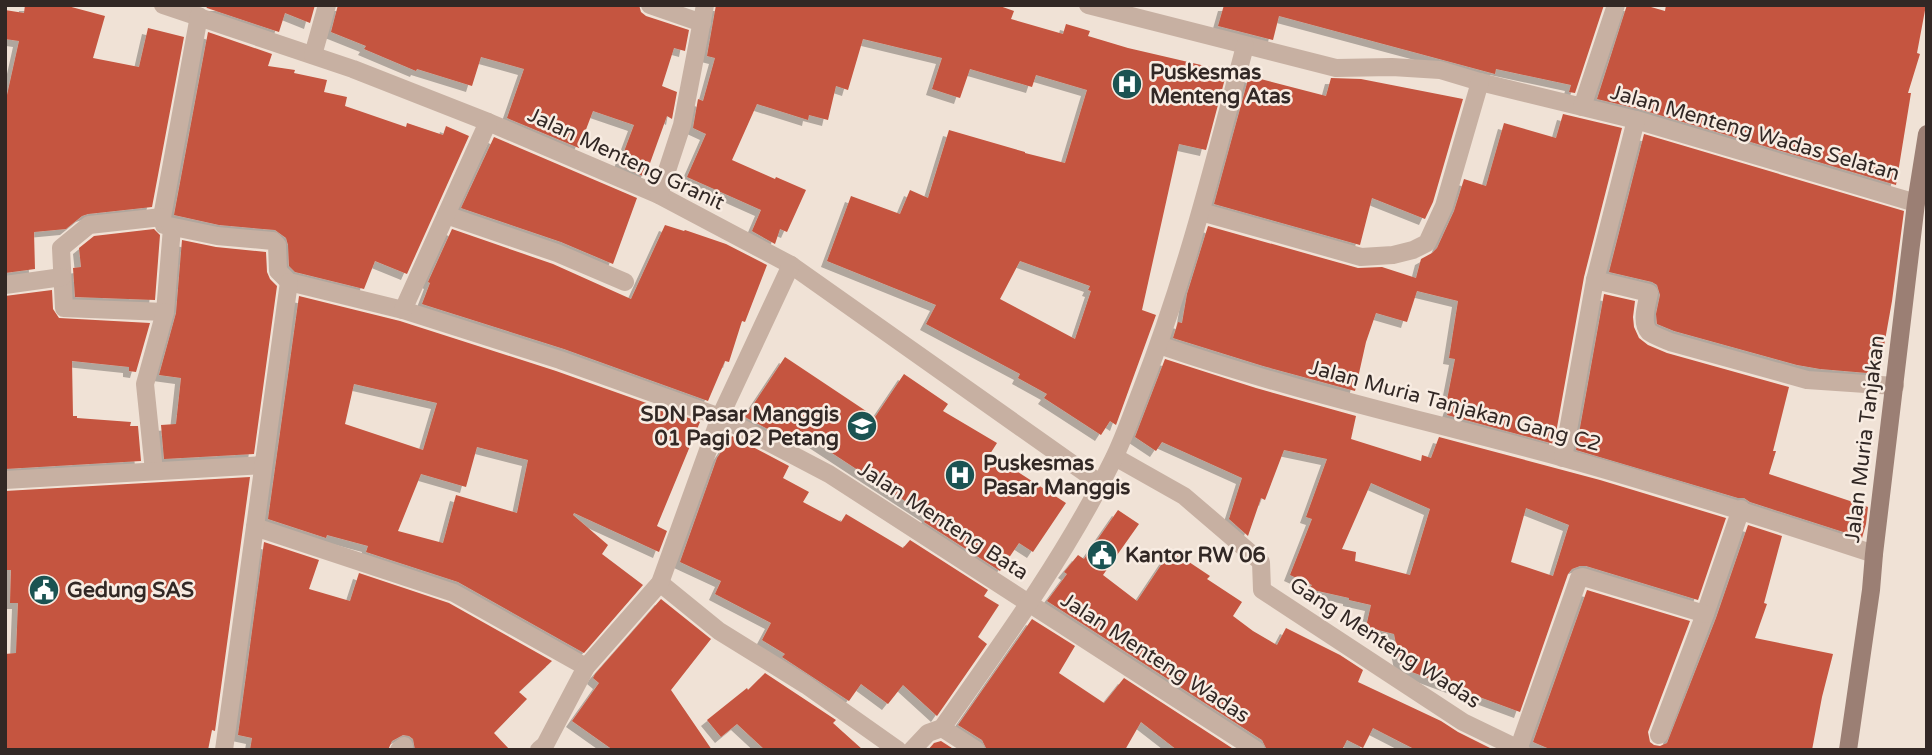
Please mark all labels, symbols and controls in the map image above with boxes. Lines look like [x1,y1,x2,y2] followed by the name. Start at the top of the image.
[1150,60,1291,109] place label: Puskesmas Menteng Atas
[1110,67,1144,101] hospital icon: Puskesmas Menteng Atas
[1608,80,1902,186] street label: Jalan Menteng Wadas Selatan
[524,102,728,216] street label: Jalan Menteng Granit
[1840,334,1890,544] street label: Jalan Muria Tanjakan
[1306,355,1604,457] street label: Jalan Muria Tanjakan Gang C2
[641,402,839,451] place label: SDN Pasar Manggis 01 Pagi 02 Petang
[845,409,879,443] school or university icon: SDN Pasar Manggis 01 Pagi 02 Petang
[983,451,1130,500] place label: Puskesmas Pasar Manggis
[853,456,1033,586] street label: Jalan Menteng Bata
[943,458,977,492] hospital icon: Puskesmas Pasar Manggis
[1085,538,1119,572] public building icon: Kantor RW 06
[1125,543,1266,568] place label: Kantor RW 06
[1285,572,1485,714] street label: Gang Menteng Wadas
[27,573,61,607] public building icon: Gedung SAS
[67,578,194,603] place label: Gedung SAS
[1056,588,1254,728] street label: Jalan Menteng Wadas

